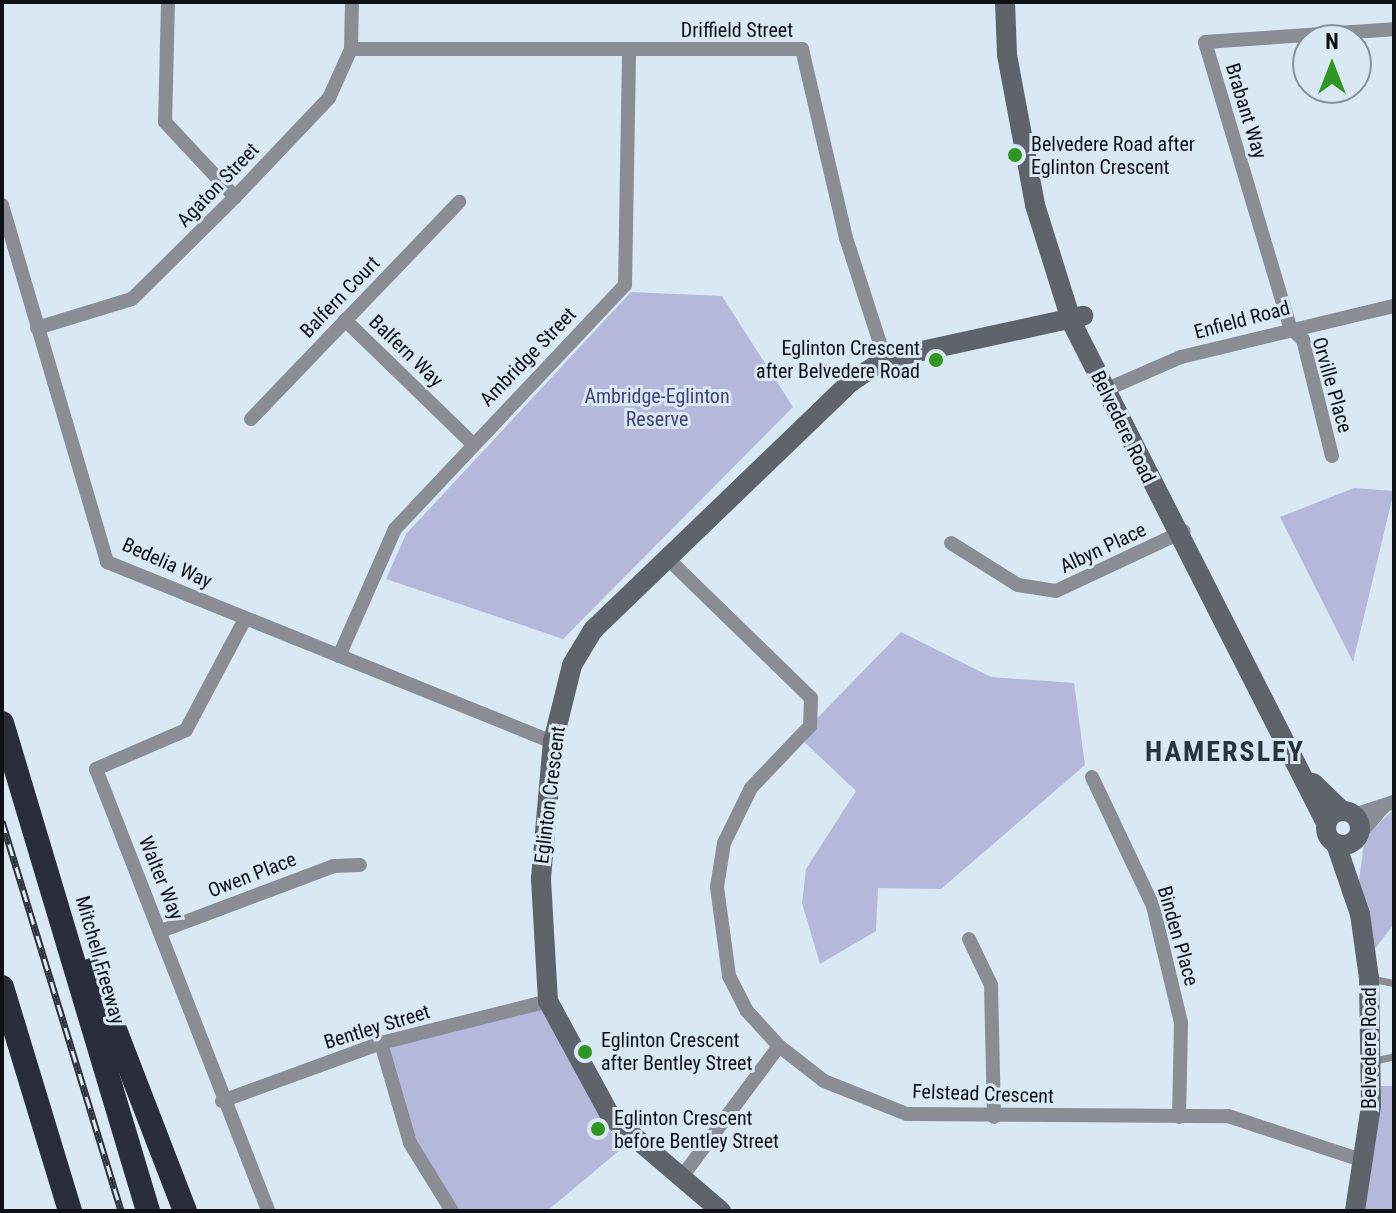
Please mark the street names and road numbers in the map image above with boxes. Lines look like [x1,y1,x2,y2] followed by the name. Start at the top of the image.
[681,18,793,42] street label: Driffield Street
[1220,60,1272,162] street label: Brabant Way
[172,138,264,232] street label: Agaton Street
[295,251,385,343] street label: Balfern Court
[1192,296,1292,344] street label: Enfield Road
[475,303,581,411] street label: Ambridge Street
[364,310,448,392] street label: Balfern Way
[1307,334,1357,436] street label: Orville Place
[1085,367,1161,487] street label: Belvedere Road
[1056,518,1150,578] street label: Albyn Place
[118,533,216,593] street label: Bedelia Way
[530,725,570,865] street label: Eglinton Crescent
[133,833,189,923] street label: Walter Way
[205,847,299,903] street label: Owen Place
[1152,883,1204,989] street label: Binden Place
[70,893,130,1027] street label: Mitchell Freeway
[1357,987,1381,1109] street label: Belvedere Road
[321,1000,433,1054] street label: Bentley Street
[912,1080,1054,1108] street label: Felstead Crescent

